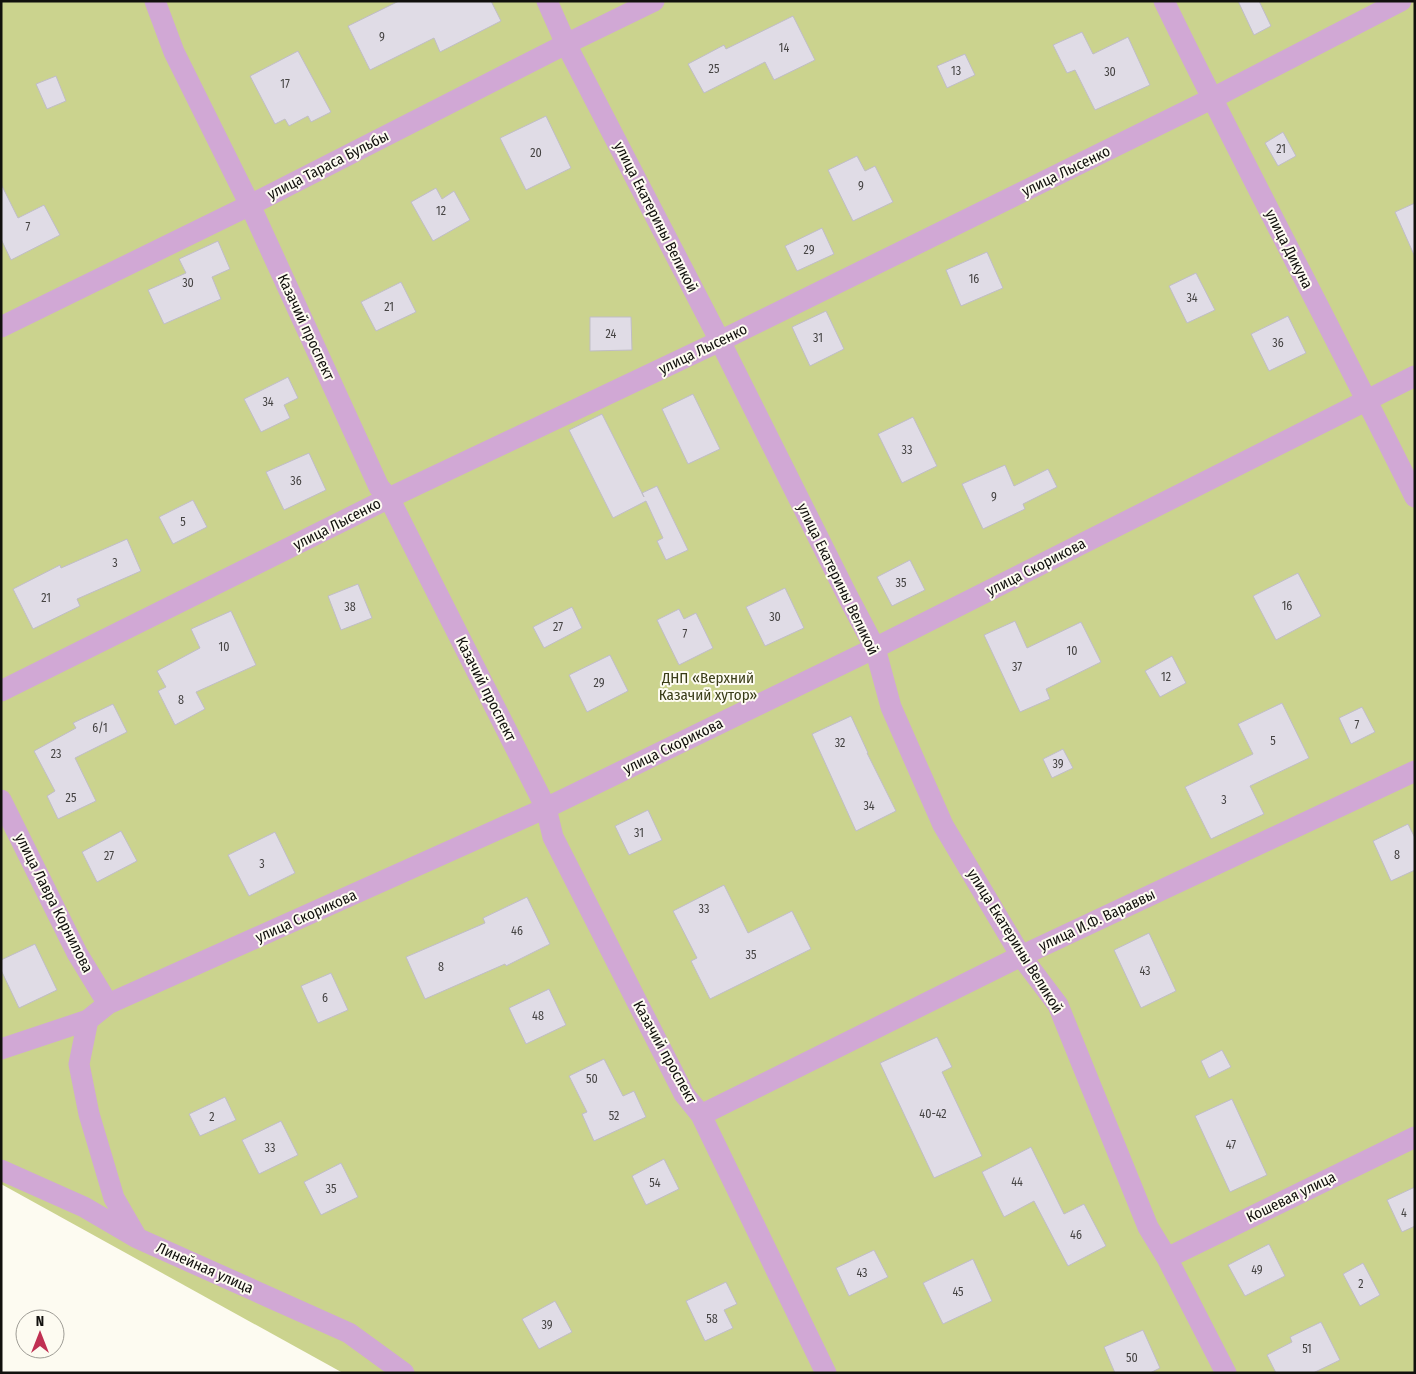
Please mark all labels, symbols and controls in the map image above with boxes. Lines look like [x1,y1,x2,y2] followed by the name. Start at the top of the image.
[379,30,385,44] house number: 9
[779,41,789,55] house number: 14
[709,62,720,76] house number: 25
[951,64,961,78] house number: 13
[1104,65,1116,79] house number: 30
[280,77,290,91] house number: 17
[264,127,392,203] street label: улица Тараса Бульбы
[610,139,702,295] street label: улица Екатерины Великой
[1019,142,1113,200] street label: улица Лысенко
[1276,142,1286,156] house number: 21
[530,146,542,160] house number: 20
[858,179,864,193] house number: 9
[436,204,446,218] house number: 12
[1261,206,1317,292] street label: улица Дикуна
[26,220,31,234] house number: 7
[803,243,815,257] house number: 29
[274,271,339,384] street label: Казачий проспект
[969,272,979,286] house number: 16
[182,276,194,290] house number: 30
[1186,291,1198,305] house number: 34
[384,300,394,314] house number: 21
[656,320,750,378] street label: улица Лысенко
[606,327,617,341] house number: 24
[813,331,823,345] house number: 31
[1272,336,1284,350] house number: 36
[262,395,274,409] house number: 34
[902,443,912,457] house number: 33
[290,474,302,488] house number: 36
[991,490,997,504] house number: 9
[290,494,384,554] street label: улица Лысенко
[793,500,883,658] street label: улица Екатерины Великой
[180,515,186,529] house number: 5
[983,534,1089,600] street label: улица Скорикова
[112,556,118,570] house number: 3
[896,576,907,590] house number: 35
[41,591,51,605] house number: 21
[1282,599,1292,613] house number: 16
[344,600,356,614] house number: 38
[769,610,781,624] house number: 30
[553,620,563,634] house number: 27
[683,627,688,641] house number: 7
[452,634,521,745] street label: Казачий проспект
[219,640,229,654] house number: 10
[1067,644,1077,658] house number: 10
[1012,660,1022,674] house number: 37
[659,669,757,704] park label: ДНП «Верхний Казачий хутор»
[1161,670,1171,684] house number: 12
[593,676,605,690] house number: 29
[178,693,184,707] house number: 8
[620,714,726,778] street label: улица Скорикова
[1355,718,1360,732] house number: 7
[92,721,108,735] house number: 6/1
[1270,734,1276,748] house number: 5
[835,736,845,750] house number: 32
[51,747,61,761] house number: 23
[1052,757,1064,771] house number: 39
[66,791,77,805] house number: 25
[1221,793,1227,807] house number: 3
[863,799,875,813] house number: 34
[634,826,644,840] house number: 31
[11,830,97,976] street label: улица Лавра Корнилова
[1394,848,1400,862] house number: 8
[104,849,114,863] house number: 27
[259,857,265,871] house number: 3
[963,866,1067,1016] street label: улица Екатерины Великой
[1036,885,1158,955] street label: улица И.Ф. Вараввы
[253,886,359,946] street label: улица Скорикова
[699,902,709,916] house number: 33
[511,924,523,938] house number: 46
[746,948,757,962] house number: 35
[438,960,444,974] house number: 8
[1139,964,1151,978] house number: 43
[322,991,328,1005] house number: 6
[629,997,701,1107] street label: Казачий проспект
[532,1009,544,1023] house number: 48
[586,1072,598,1086] house number: 50
[919,1107,947,1121] house number: 40-42
[609,1109,619,1123] house number: 52
[209,1110,215,1124] house number: 2
[1226,1138,1236,1152] house number: 47
[265,1141,275,1155] house number: 33
[1243,1168,1339,1226] street label: Кошевая улица
[1011,1175,1023,1189] house number: 44
[649,1176,661,1190] house number: 54
[326,1182,337,1196] house number: 35
[1401,1206,1407,1220] house number: 4
[1070,1228,1082,1242] house number: 46
[154,1239,256,1297] street label: Линейная улица
[1251,1263,1263,1277] house number: 49
[856,1266,868,1280] house number: 43
[1358,1277,1364,1291] house number: 2
[952,1285,964,1299] house number: 45
[15,1309,65,1359] north arrow
[706,1312,718,1326] house number: 58
[36,1313,44,1330] text: N
[541,1318,553,1332] house number: 39
[1302,1342,1312,1356] house number: 51
[1126,1351,1138,1365] house number: 50

